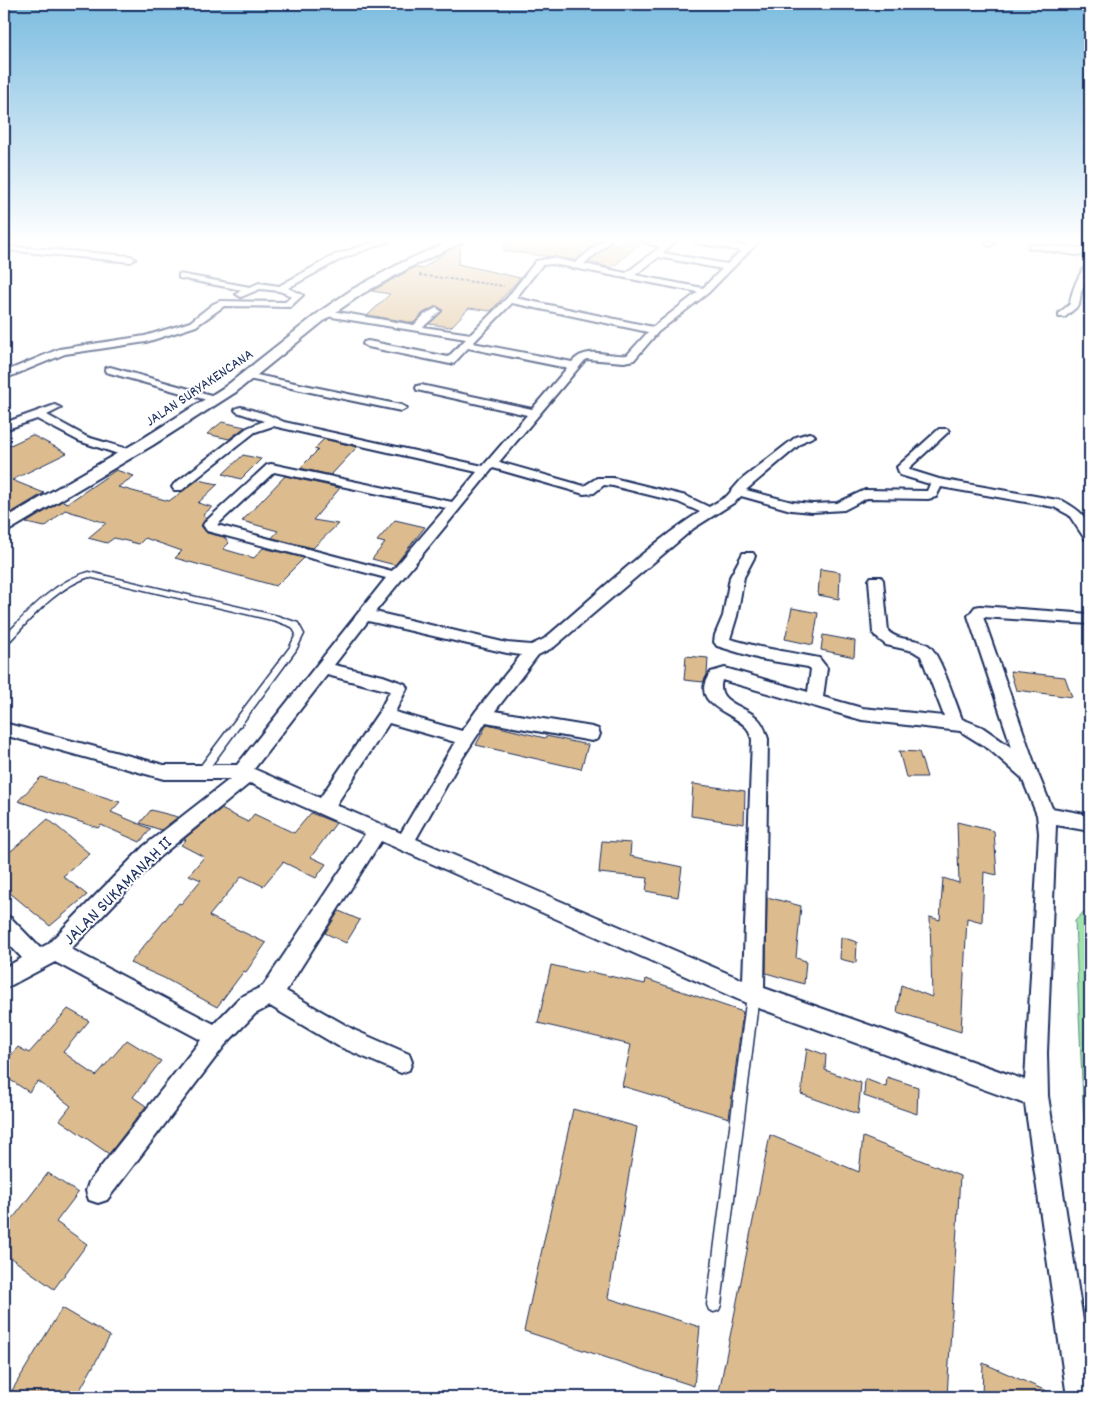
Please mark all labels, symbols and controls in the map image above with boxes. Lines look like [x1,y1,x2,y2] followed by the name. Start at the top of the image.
[142,344,259,433] street label: JALAN SURYAKENCANA
[59,831,179,952] street label: JALAN SUKAMANAH II

